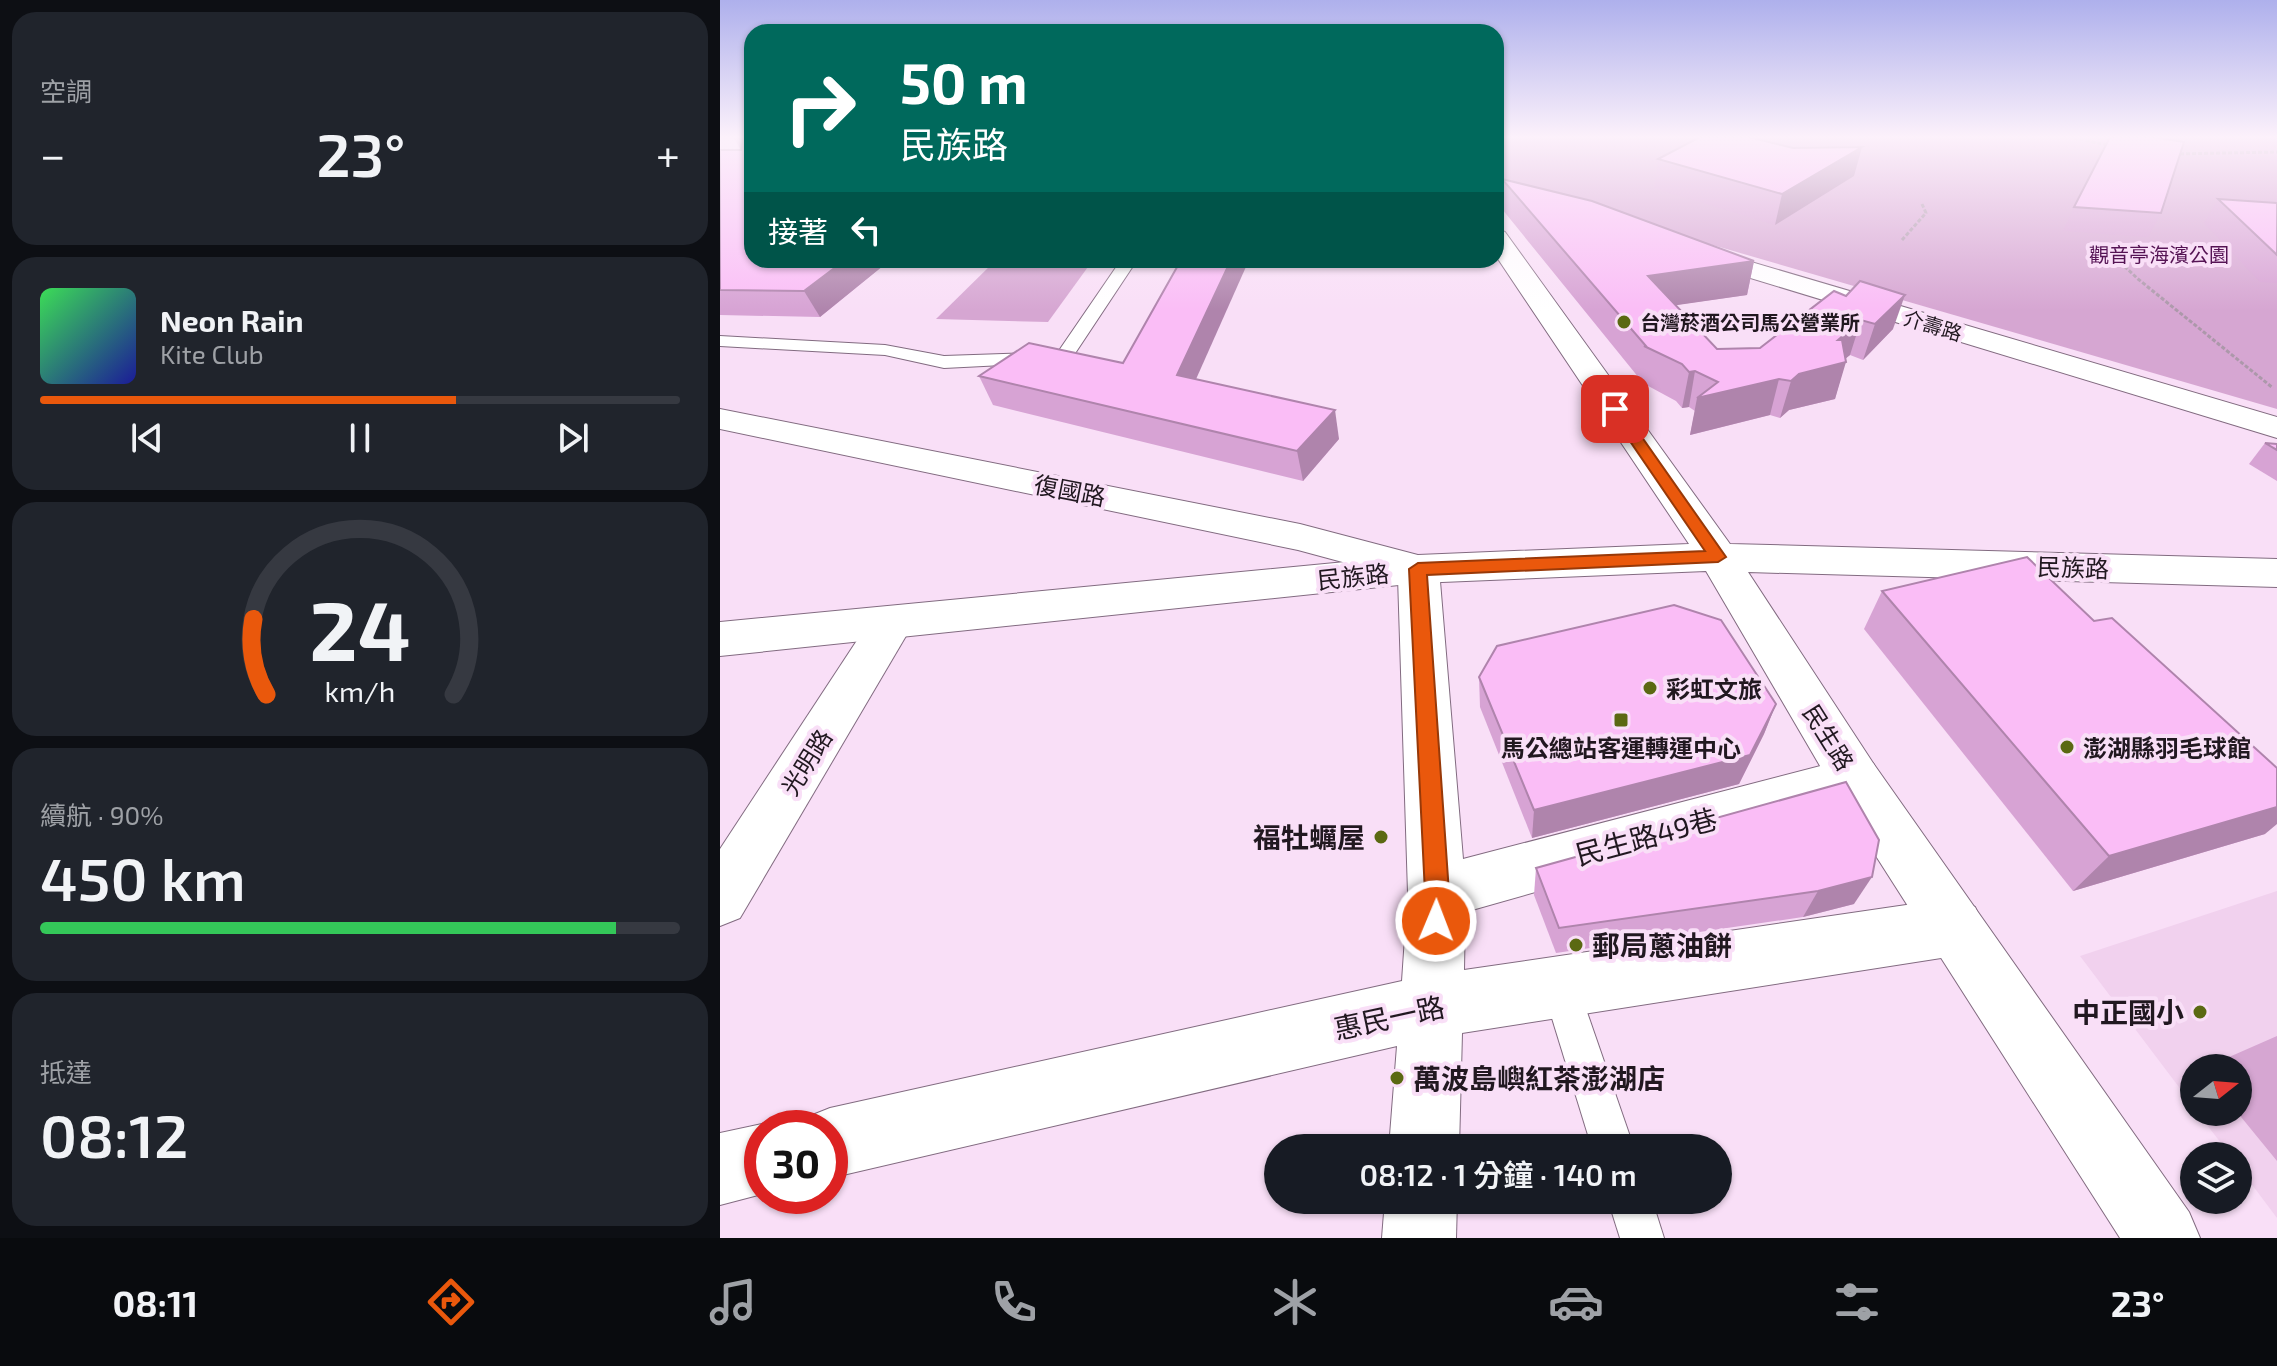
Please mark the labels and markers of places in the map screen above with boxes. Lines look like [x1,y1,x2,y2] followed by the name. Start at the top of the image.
[1640,310,1860,334] place label: 台灣菸酒公司馬公營業所
[1615,313,1633,331] marker: 台灣菸酒公司馬公營業所
[1581,375,1649,443] pin
[1666,674,1762,703] place label: 彩虹文旅
[1641,679,1659,697] marker: 彩虹文旅
[1612,711,1630,729] marker: 馬公總站客運轉運中心
[1501,733,1741,762] place label: 馬公總站客運轉運中心
[2083,733,2251,762] place label: 澎湖縣羽毛球館
[2058,738,2076,756] marker: 澎湖縣羽毛球館
[1253,820,1365,854] place label: 福牡蠣屋
[1372,828,1390,846] marker: 福牡蠣屋
[1592,928,1732,962] place label: 郵局蔥油餅
[1567,936,1585,954] marker: 郵局蔥油餅
[2072,995,2184,1029] place label: 中正國小
[2191,1003,2209,1021] marker: 中正國小
[1413,1061,1665,1095] place label: 萬波島嶼紅茶澎湖店
[1388,1069,1406,1087] marker: 萬波島嶼紅茶澎湖店

